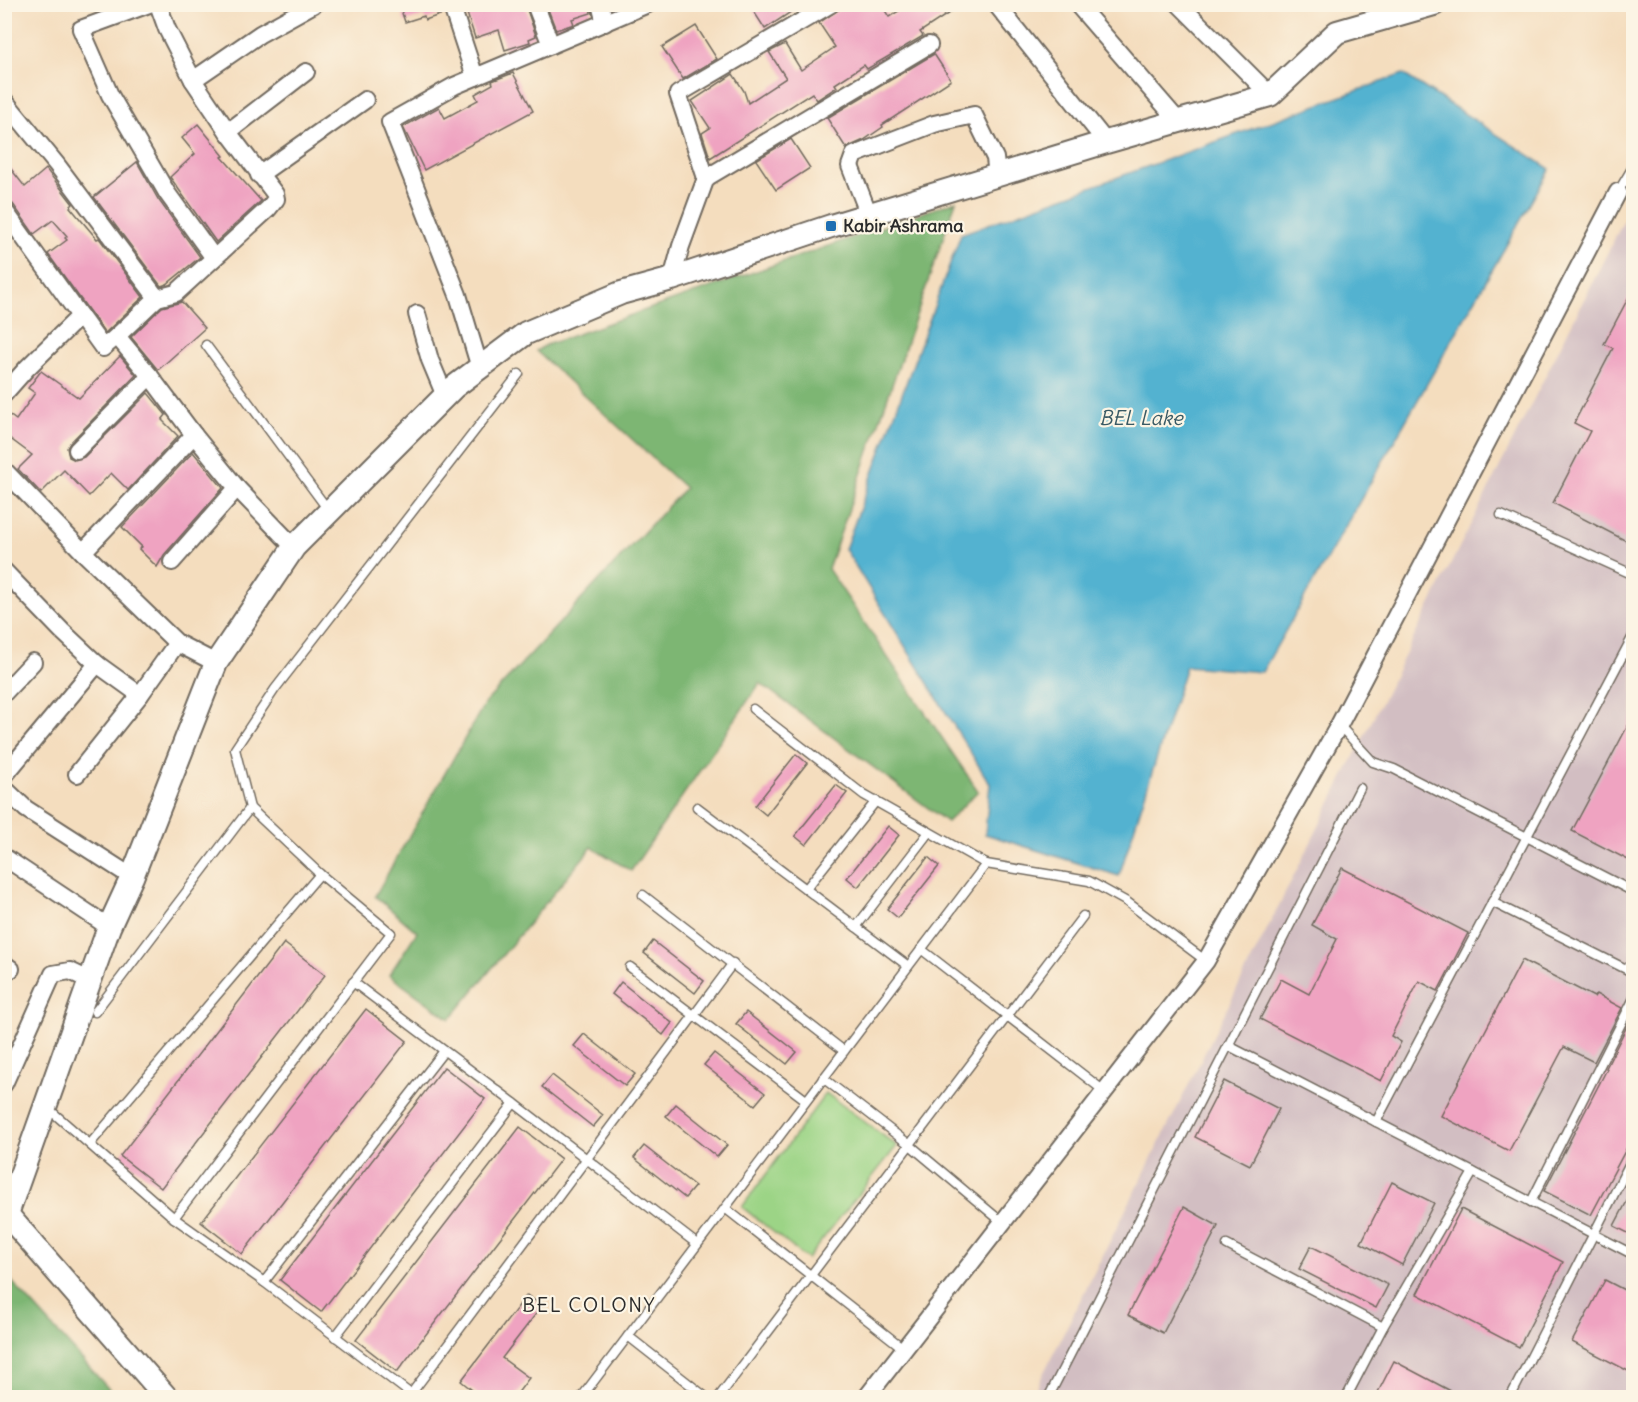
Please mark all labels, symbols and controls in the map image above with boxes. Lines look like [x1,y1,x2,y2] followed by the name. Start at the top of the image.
[843,214,964,237] place label: Kabir Ashrama
[824,219,838,233] marker: Kabir Ashrama
[1099,405,1184,430] water label: BEL Lake
[522,1292,656,1317] district label: BEL COLONY

